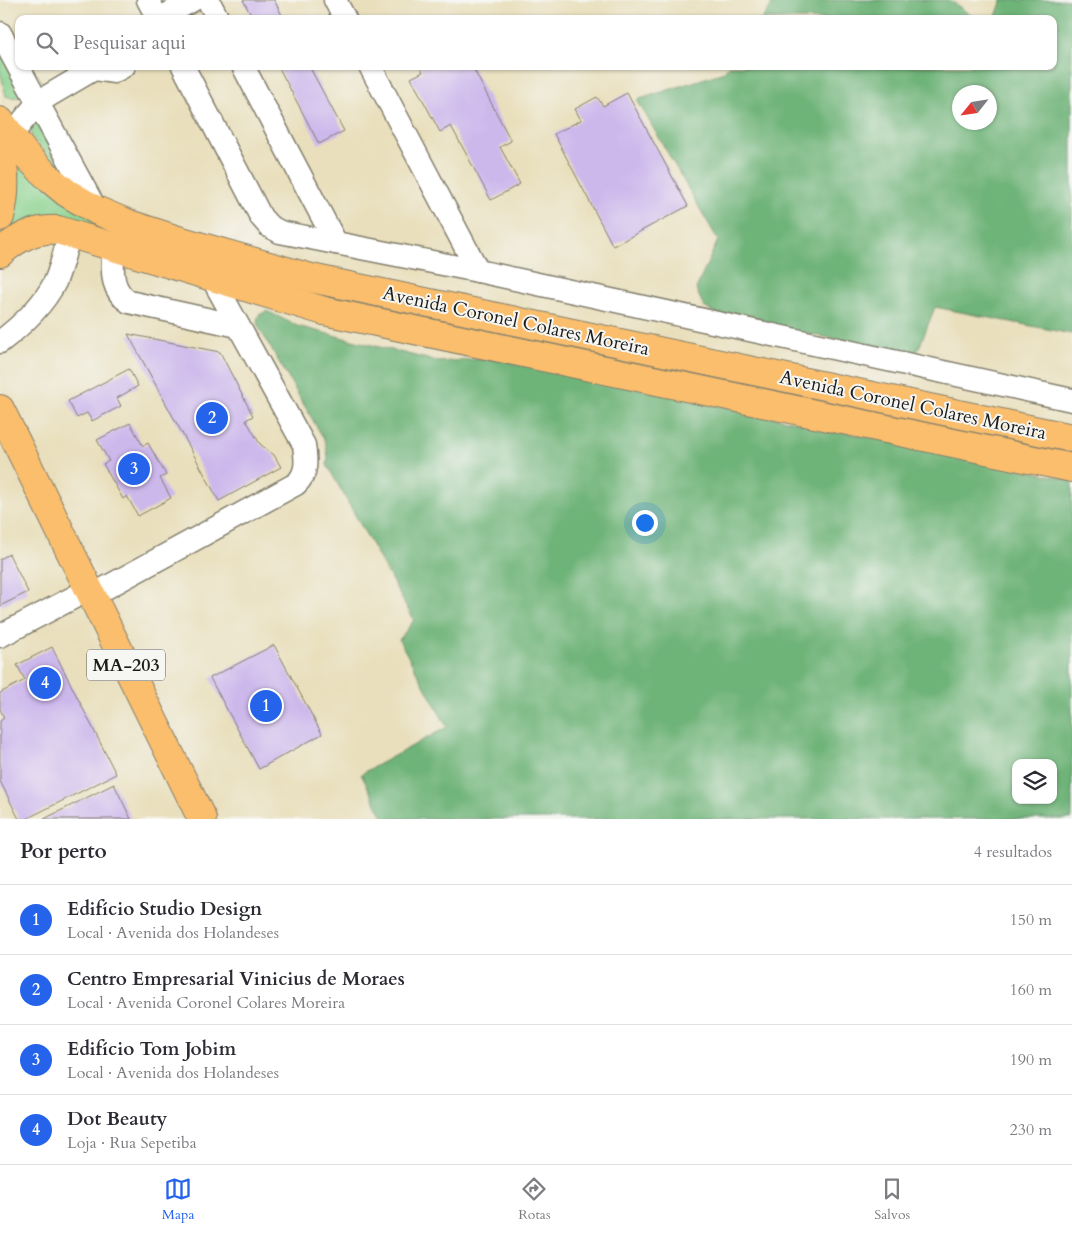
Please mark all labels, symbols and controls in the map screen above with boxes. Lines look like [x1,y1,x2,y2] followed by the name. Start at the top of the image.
[15,15,1057,70] search box
[33,29,61,57] icon: search
[73,30,186,56] text: Pesquisar aqui
[952,85,997,130] north arrow
[380,280,652,362] street label: Avenida Coronel Colares Moreira
[777,364,1049,446] street label: Avenida Coronel Colares Moreira
[196,399,228,437] pin: 2
[118,450,150,488] pin: 3
[632,510,658,536] your location
[87,650,165,680] road number: MA-203
[29,664,61,702] pin: 4
[250,687,282,725] pin: 1
[1012,759,1057,804] map controls
[1012,759,1057,804] button: layers
[20,837,107,866] text: Por perto
[974,841,1052,863] text: 4 resultados
[67,896,262,922] text: Edifício Studio Design
[32,909,40,931] text: 1
[1010,909,1052,931] text: 150 m
[67,922,279,944] text: Local · Avenida dos Holandeses
[67,966,405,992] text: Centro Empresarial Vinicius de Moraes
[32,979,40,1001] text: 2
[1010,979,1052,1001] text: 160 m
[67,992,345,1014] text: Local · Avenida Coronel Colares Moreira
[67,1036,236,1062] text: Edifício Tom Jobim
[32,1049,40,1071] text: 3
[1010,1049,1052,1071] text: 190 m
[67,1062,279,1084] text: Local · Avenida dos Holandeses
[67,1106,167,1132] text: Dot Beauty
[32,1119,40,1141] text: 4
[1010,1119,1052,1141] text: 230 m
[67,1132,197,1154] text: Loja · Rua Sepetiba
[162,1175,195,1224] tab: Mapa
[518,1175,551,1224] tab: Rotas
[874,1175,910,1224] tab: Salvos

